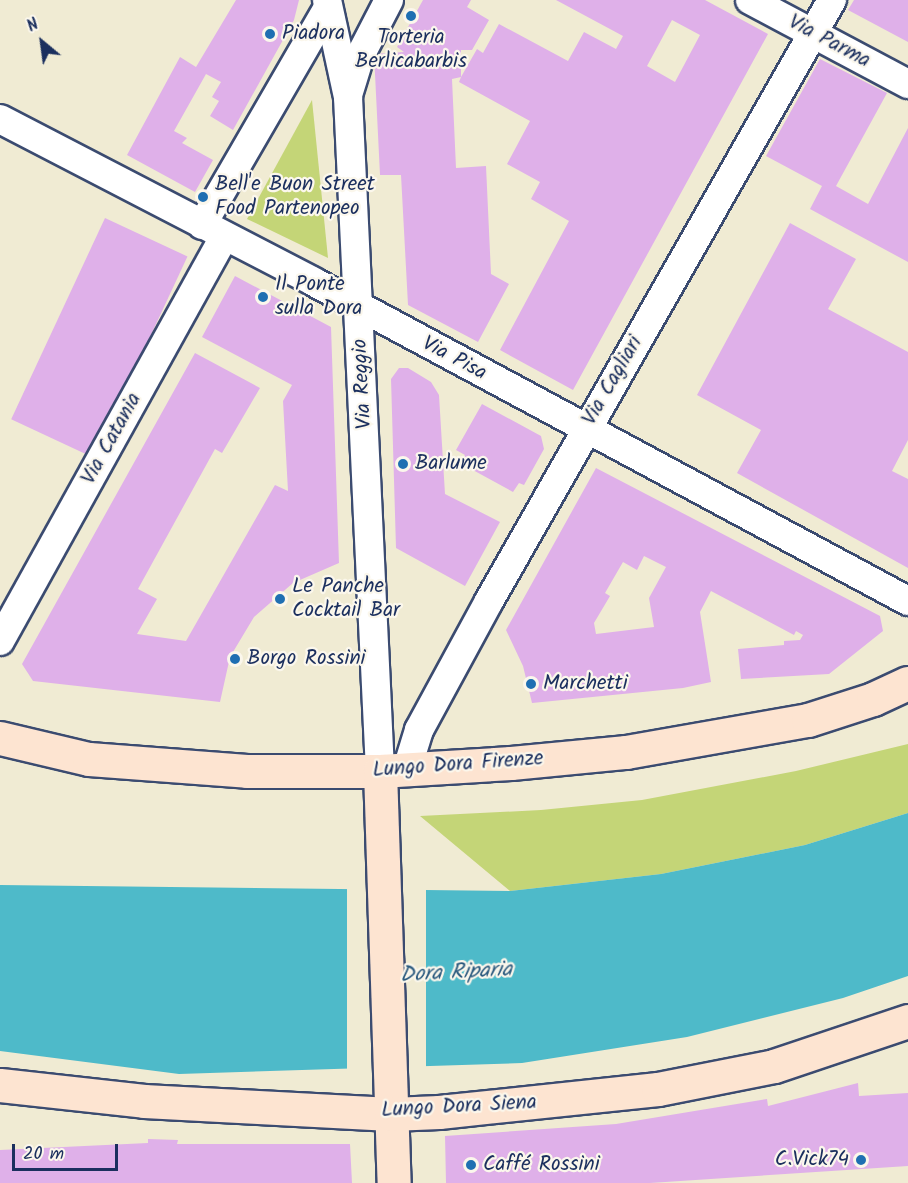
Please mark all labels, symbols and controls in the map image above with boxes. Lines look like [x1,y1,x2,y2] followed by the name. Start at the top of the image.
[404,9,418,23] marker: Torteria Berlicabarbis
[784,10,874,74] street label: Via Parma
[12,12,72,72] north arrow
[23,12,44,39] text: N
[282,21,345,47] place label: Piadora
[355,25,467,75] place label: Torteria Berlicabarbis
[263,27,277,41] marker: Piadora
[215,172,375,222] place label: Bell'e Buon Street Food Partenopeo
[196,190,210,204] marker: Bell'e Buon Street Food Partenopeo
[275,272,362,322] place label: Il Ponte sulla Dora
[256,290,270,304] marker: Il Ponte sulla Dora
[417,332,491,386] street label: Via Pisa
[577,332,649,430] street label: Via Cagliari
[348,338,378,430] street label: Via Reggio
[77,389,147,489] street label: Via Catania
[415,451,487,477] place label: Barlume
[396,457,410,471] marker: Barlume
[292,574,400,624] place label: Le Panche Cocktail Bar
[273,592,287,606] marker: Le Panche Cocktail Bar
[247,646,366,672] place label: Borgo Rossini
[228,652,242,666] marker: Borgo Rossini
[543,671,628,697] place label: Marchetti
[524,677,538,691] marker: Marchetti
[372,746,544,784] street label: Lungo Dora Firenze
[399,957,513,989] water label: Dora Riparia
[381,1090,537,1124] street label: Lungo Dora Siena
[15,1132,122,1170] scale bar
[23,1140,64,1169] text: 20 m
[775,1147,849,1173] place label: C.Vick74
[483,1152,600,1178] place label: Caffé Rossini
[854,1153,868,1167] marker: C.Vick74
[464,1158,478,1172] marker: Caffé Rossini

